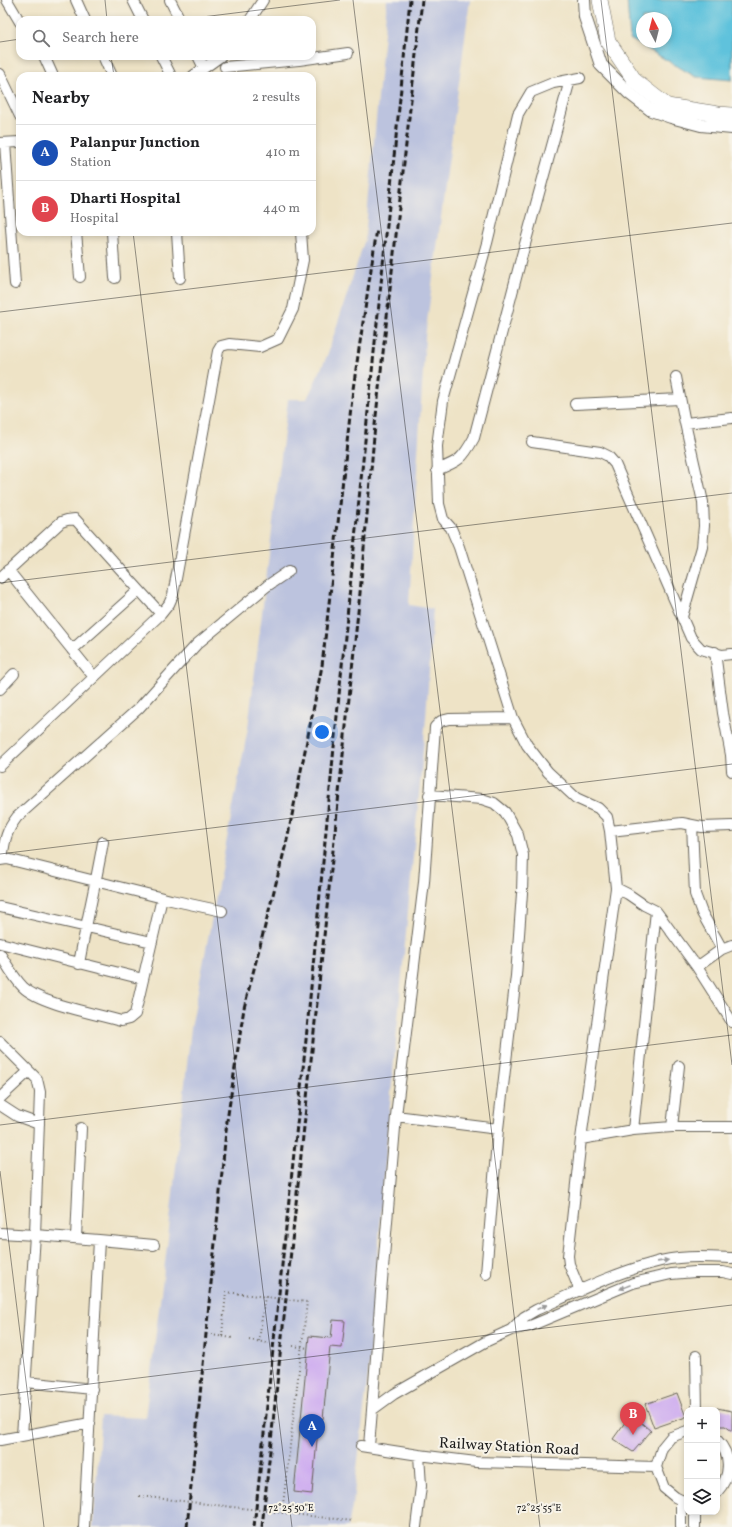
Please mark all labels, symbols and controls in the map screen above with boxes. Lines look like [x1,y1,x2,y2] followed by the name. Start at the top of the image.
[636,12,672,48] north arrow
[16,16,316,60] search box
[30,27,52,49] icon: search
[62,28,139,49] text: Search here
[32,87,90,110] text: Nearby
[252,89,300,107] text: 2 results
[70,133,200,154] text: Palanpur Junction
[40,144,50,162] text: A
[265,144,300,162] text: 410 m
[70,154,111,172] text: Station
[70,189,181,210] text: Dharti Hospital
[41,200,49,218] text: B
[263,200,300,218] text: 440 m
[70,210,119,228] text: Hospital
[312,722,332,742] your location
[657,1258,669,1264] one-way arrow
[619,1284,631,1290] one-way arrow
[537,1304,548,1310] one-way arrow
[620,1402,646,1435] pin: B
[684,1407,720,1515] map controls
[684,1407,720,1443] button: +
[299,1414,325,1447] pin: A
[438,1433,580,1462] street label: Railway Station Road
[684,1443,720,1479] button: −
[684,1479,720,1515] button: layers
[268,1501,314,1515] text: 72°25'50"E
[517,1501,561,1515] text: 72°25'55"E

